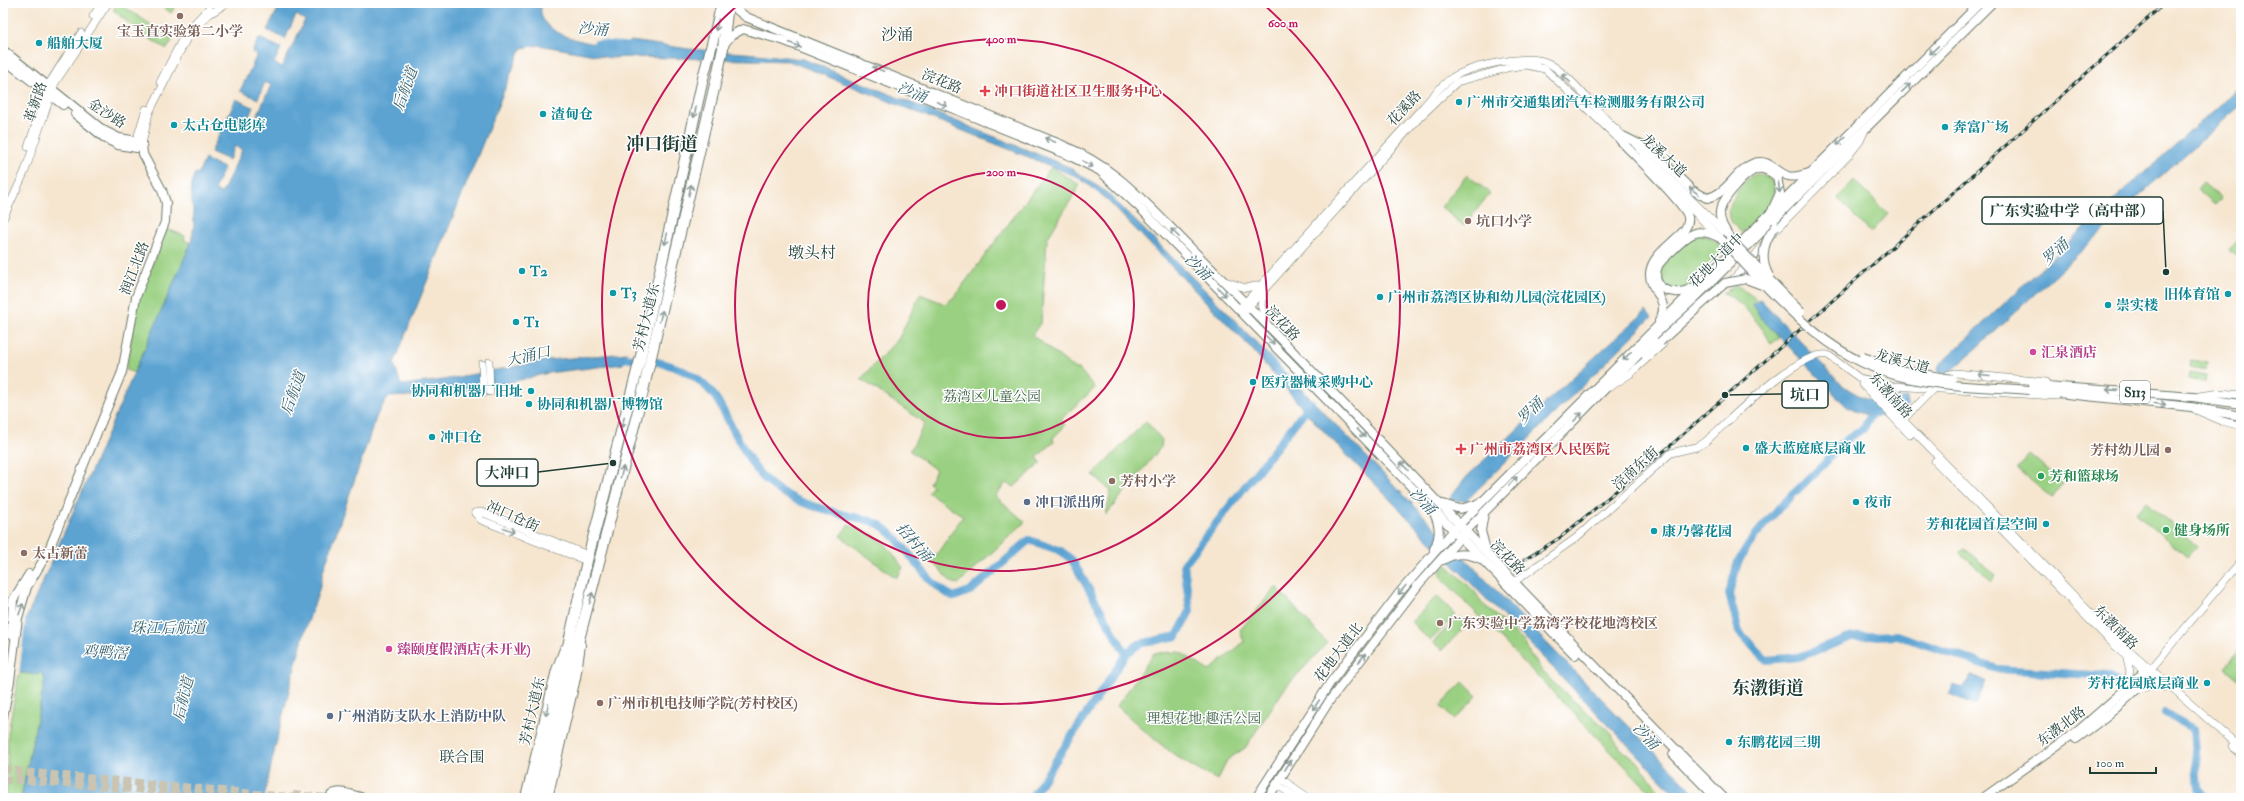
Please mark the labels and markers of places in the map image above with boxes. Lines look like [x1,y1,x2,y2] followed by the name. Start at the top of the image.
[175,11,185,21] marker: 宝玉直实验第二小学
[117,23,243,40] place label: 宝玉直实验第二小学
[47,35,103,52] place label: 船舶大厦
[34,38,44,48] marker: 船舶大厦
[994,83,1162,100] place label: 冲口街道社区卫生服务中心
[979,85,991,97] marker: 冲口街道社区卫生服务中心
[1467,94,1705,111] place label: 广州市交通集团汽车检测服务有限公司
[1454,97,1464,107] marker: 广州市交通集团汽车检测服务有限公司
[551,106,593,123] place label: 渣甸仓
[538,109,548,119] marker: 渣甸仓
[182,117,266,134] place label: 太古仓电影库
[1953,119,2009,136] place label: 奔富广场
[169,120,179,130] marker: 太古仓电影库
[1940,122,1950,132] marker: 奔富广场
[1982,197,2163,224] callout: 广东实验中学（高中部）
[1476,213,1532,230] place label: 坑口小学
[1463,216,1473,226] marker: 坑口小学
[529,263,548,280] place label: T2
[517,266,527,276] marker: T2
[620,285,637,302] place label: T3
[2164,286,2220,303] place label: 旧体育馆
[608,288,618,298] marker: T3
[1388,289,1606,306] place label: 广州市荔湾区协和幼儿园(浣花园区)
[2223,289,2233,299] marker: 旧体育馆
[1375,292,1385,302] marker: 广州市荔湾区协和幼儿园(浣花园区)
[2116,297,2158,314] place label: 崇实楼
[994,298,1008,312] centre of rings
[2103,300,2113,310] marker: 崇实楼
[523,314,539,331] place label: T1
[511,317,521,327] marker: T1
[2041,344,2097,361] place label: 汇泉酒店
[2028,347,2038,357] marker: 汇泉酒店
[1261,374,1373,391] place label: 医疗器械采购中心
[1248,377,1258,387] marker: 医疗器械采购中心
[1782,381,1828,408] callout: 坑口
[411,383,523,400] place label: 协同和机器厂旧址
[526,386,536,396] marker: 协同和机器厂旧址
[537,396,663,413] place label: 协同和机器厂博物馆
[524,399,534,409] marker: 协同和机器厂博物馆
[440,429,482,446] place label: 冲口仓
[427,432,437,442] marker: 冲口仓
[1754,440,1866,457] place label: 盛大蓝庭底层商业
[1470,441,1610,458] place label: 广州市荔湾区人民医院
[2090,442,2160,459] place label: 芳村幼儿园
[1455,443,1467,455] marker: 广州市荔湾区人民医院
[1741,443,1751,453] marker: 盛大蓝庭底层商业
[2163,445,2173,455] marker: 芳村幼儿园
[477,459,538,486] callout: 大冲口
[2049,468,2119,485] place label: 芳和篮球场
[2036,471,2046,481] marker: 芳和篮球场
[1120,473,1176,490] place label: 芳村小学
[1107,476,1117,486] marker: 芳村小学
[1035,494,1105,511] place label: 冲口派出所
[1864,494,1892,511] place label: 夜市
[1022,497,1032,507] marker: 冲口派出所
[1851,497,1861,507] marker: 夜市
[1926,516,2038,533] place label: 芳和花园首层空间
[2041,519,2051,529] marker: 芳和花园首层空间
[2174,522,2230,539] place label: 健身场所
[1662,523,1732,540] place label: 康乃馨花园
[2161,525,2171,535] marker: 健身场所
[1649,526,1659,536] marker: 康乃馨花园
[32,545,88,562] place label: 太古新蕾
[19,548,29,558] marker: 太古新蕾
[1448,615,1658,632] place label: 广东实验中学荔湾学校花地湾校区
[1435,618,1445,628] marker: 广东实验中学荔湾学校花地湾校区
[397,641,531,658] place label: 臻颐度假酒店(未开业)
[384,644,394,654] marker: 臻颐度假酒店(未开业)
[2087,675,2199,692] place label: 芳村花园底层商业
[2202,678,2212,688] marker: 芳村花园底层商业
[608,695,798,712] place label: 广州市机电技师学院(芳村校区)
[595,698,605,708] marker: 广州市机电技师学院(芳村校区)
[338,708,506,725] place label: 广州消防支队水上消防中队
[325,711,335,721] marker: 广州消防支队水上消防中队
[1737,734,1821,751] place label: 东鹏花园三期
[1724,737,1734,747] marker: 东鹏花园三期

